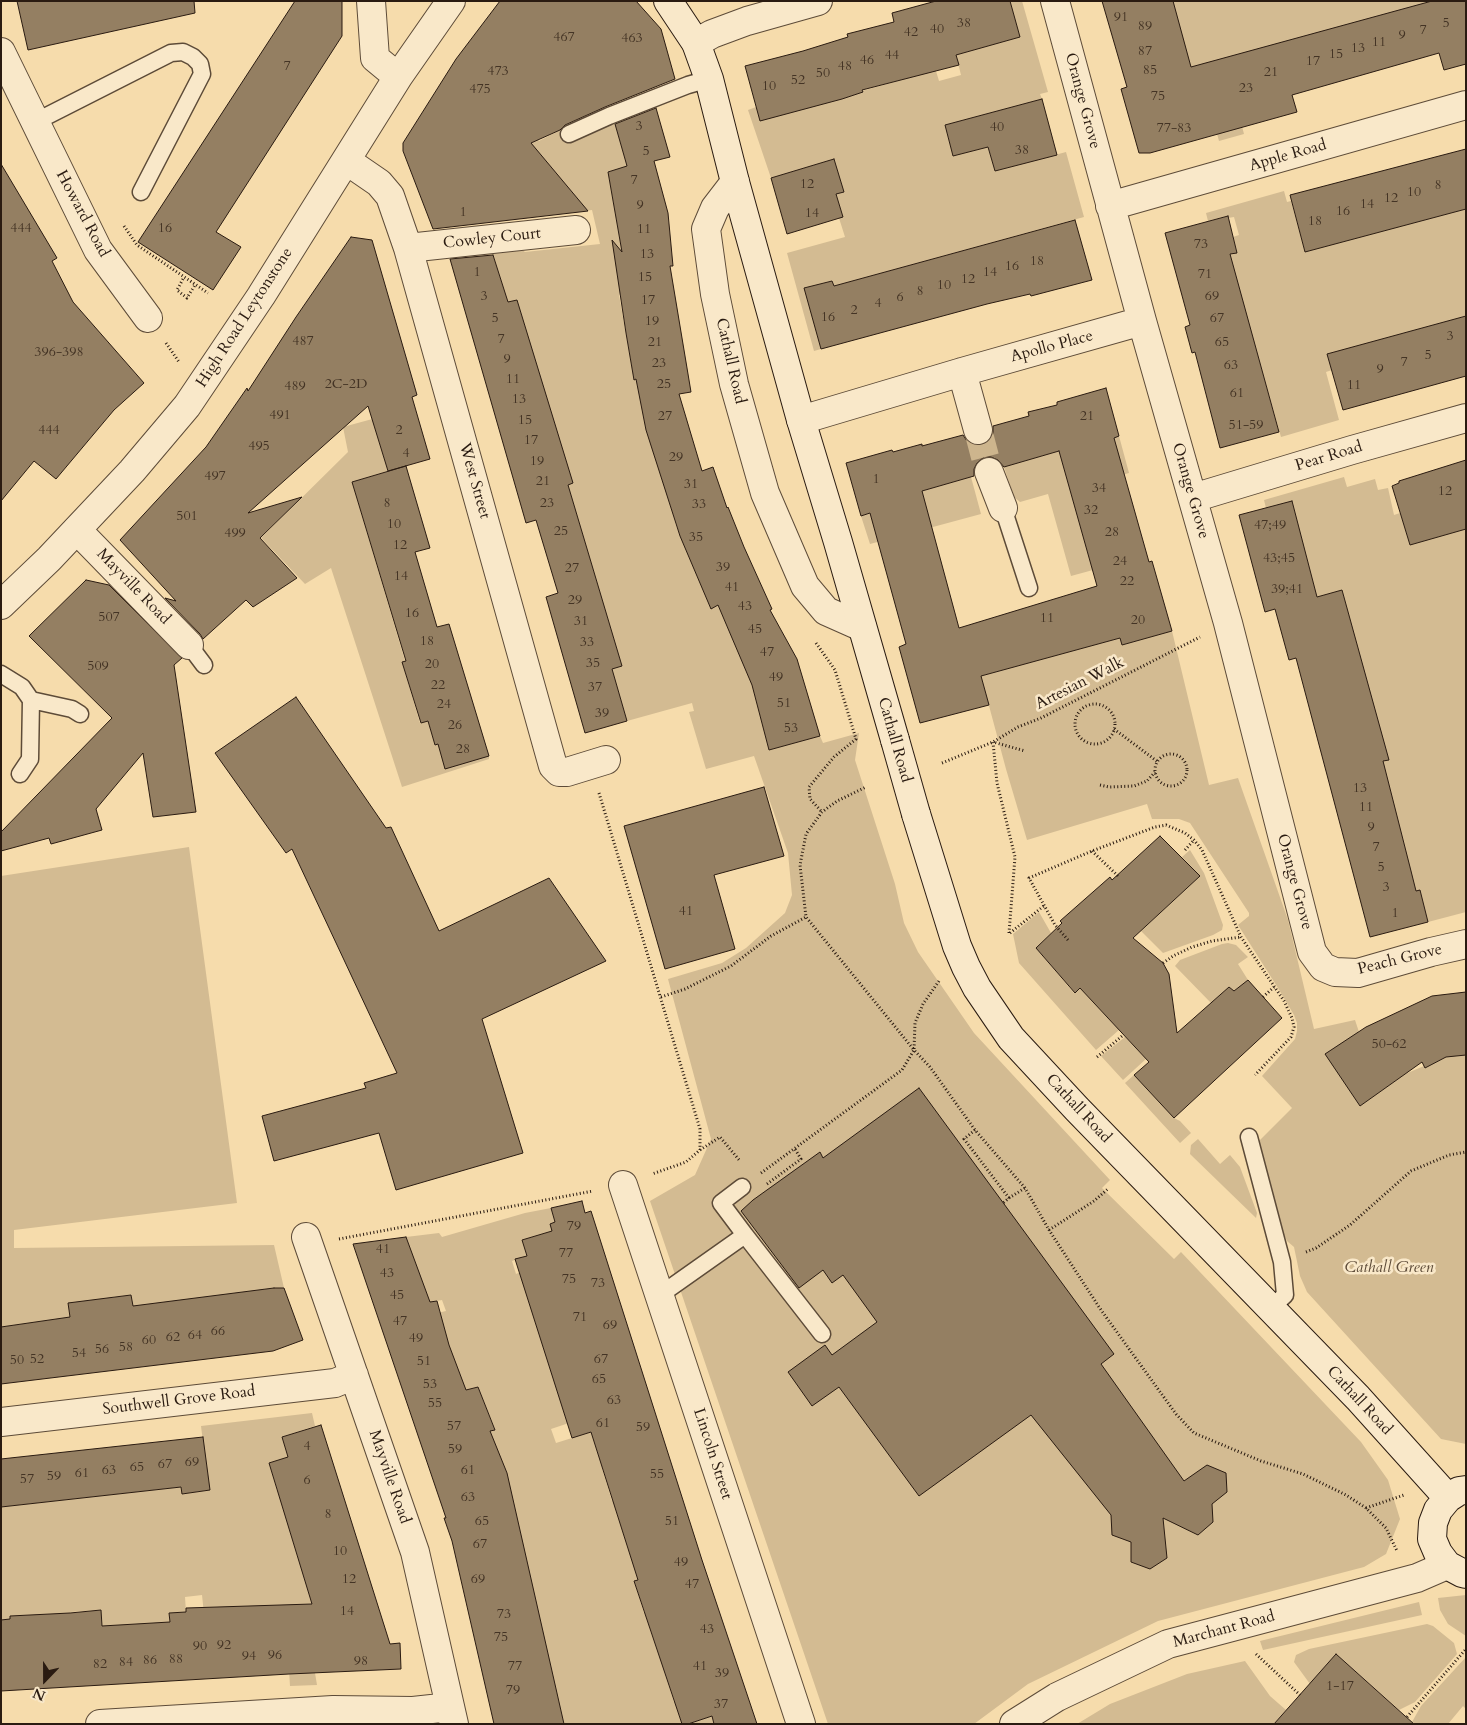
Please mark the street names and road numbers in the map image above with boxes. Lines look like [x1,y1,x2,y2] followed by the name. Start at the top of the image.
[1060,51,1104,151] street label: Orange Grove
[1247,136,1329,176] street label: Apple Road
[51,167,113,261] street label: Howard Road
[442,224,542,254] street label: Cowley Court
[193,244,297,392] street label: High Road Leytonstone
[711,316,749,406] street label: Cathall Road
[1009,327,1095,367] street label: Apollo Place
[1293,438,1365,476] street label: Pear Road
[454,441,494,521] street label: West Street
[1167,441,1213,541] street label: Orange Grove
[92,545,174,629] street label: Mayville Road
[1032,653,1128,715] street label: Artesian Walk
[873,695,915,785] street label: Cathall Road
[1272,832,1316,932] street label: Orange Grove
[1356,940,1444,980] street label: Peach Grove
[1041,1070,1115,1148] street label: Cathall Road
[1322,1362,1396,1440] street label: Cathall Road
[102,1382,256,1420] street label: Southwell Grove Road
[688,1406,736,1502] street label: Lincoln Street
[364,1428,414,1526] street label: Mayville Road
[1171,1607,1277,1653] street label: Marchant Road

